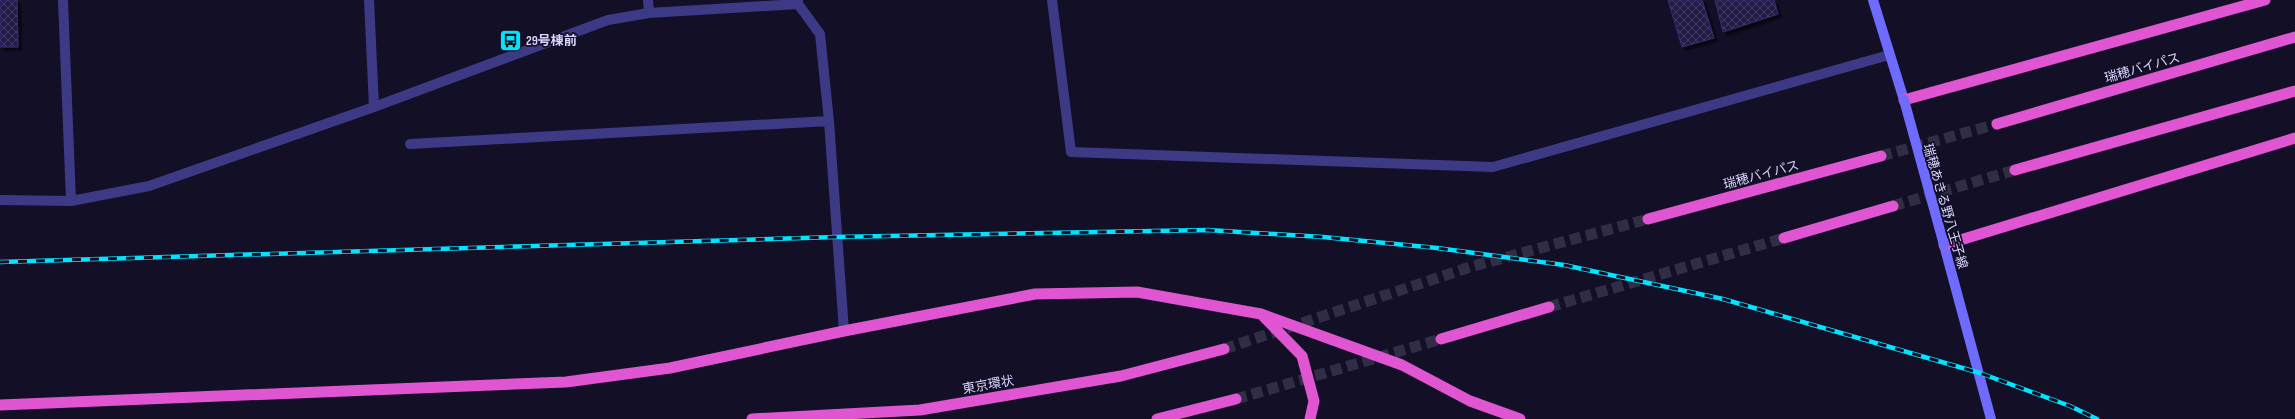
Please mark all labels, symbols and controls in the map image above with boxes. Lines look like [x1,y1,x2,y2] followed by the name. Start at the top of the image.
[498,27,524,53] bus stop icon: 29号棟前
[526,33,577,49] place label: 29号棟前
[2103,50,2182,86] street label: 瑞穂バイパス
[1919,142,1971,271] street label: 瑞穂あきる野八王子線
[1722,157,1801,193] street label: 瑞穂バイパス
[961,373,1015,397] street label: 東京環状

